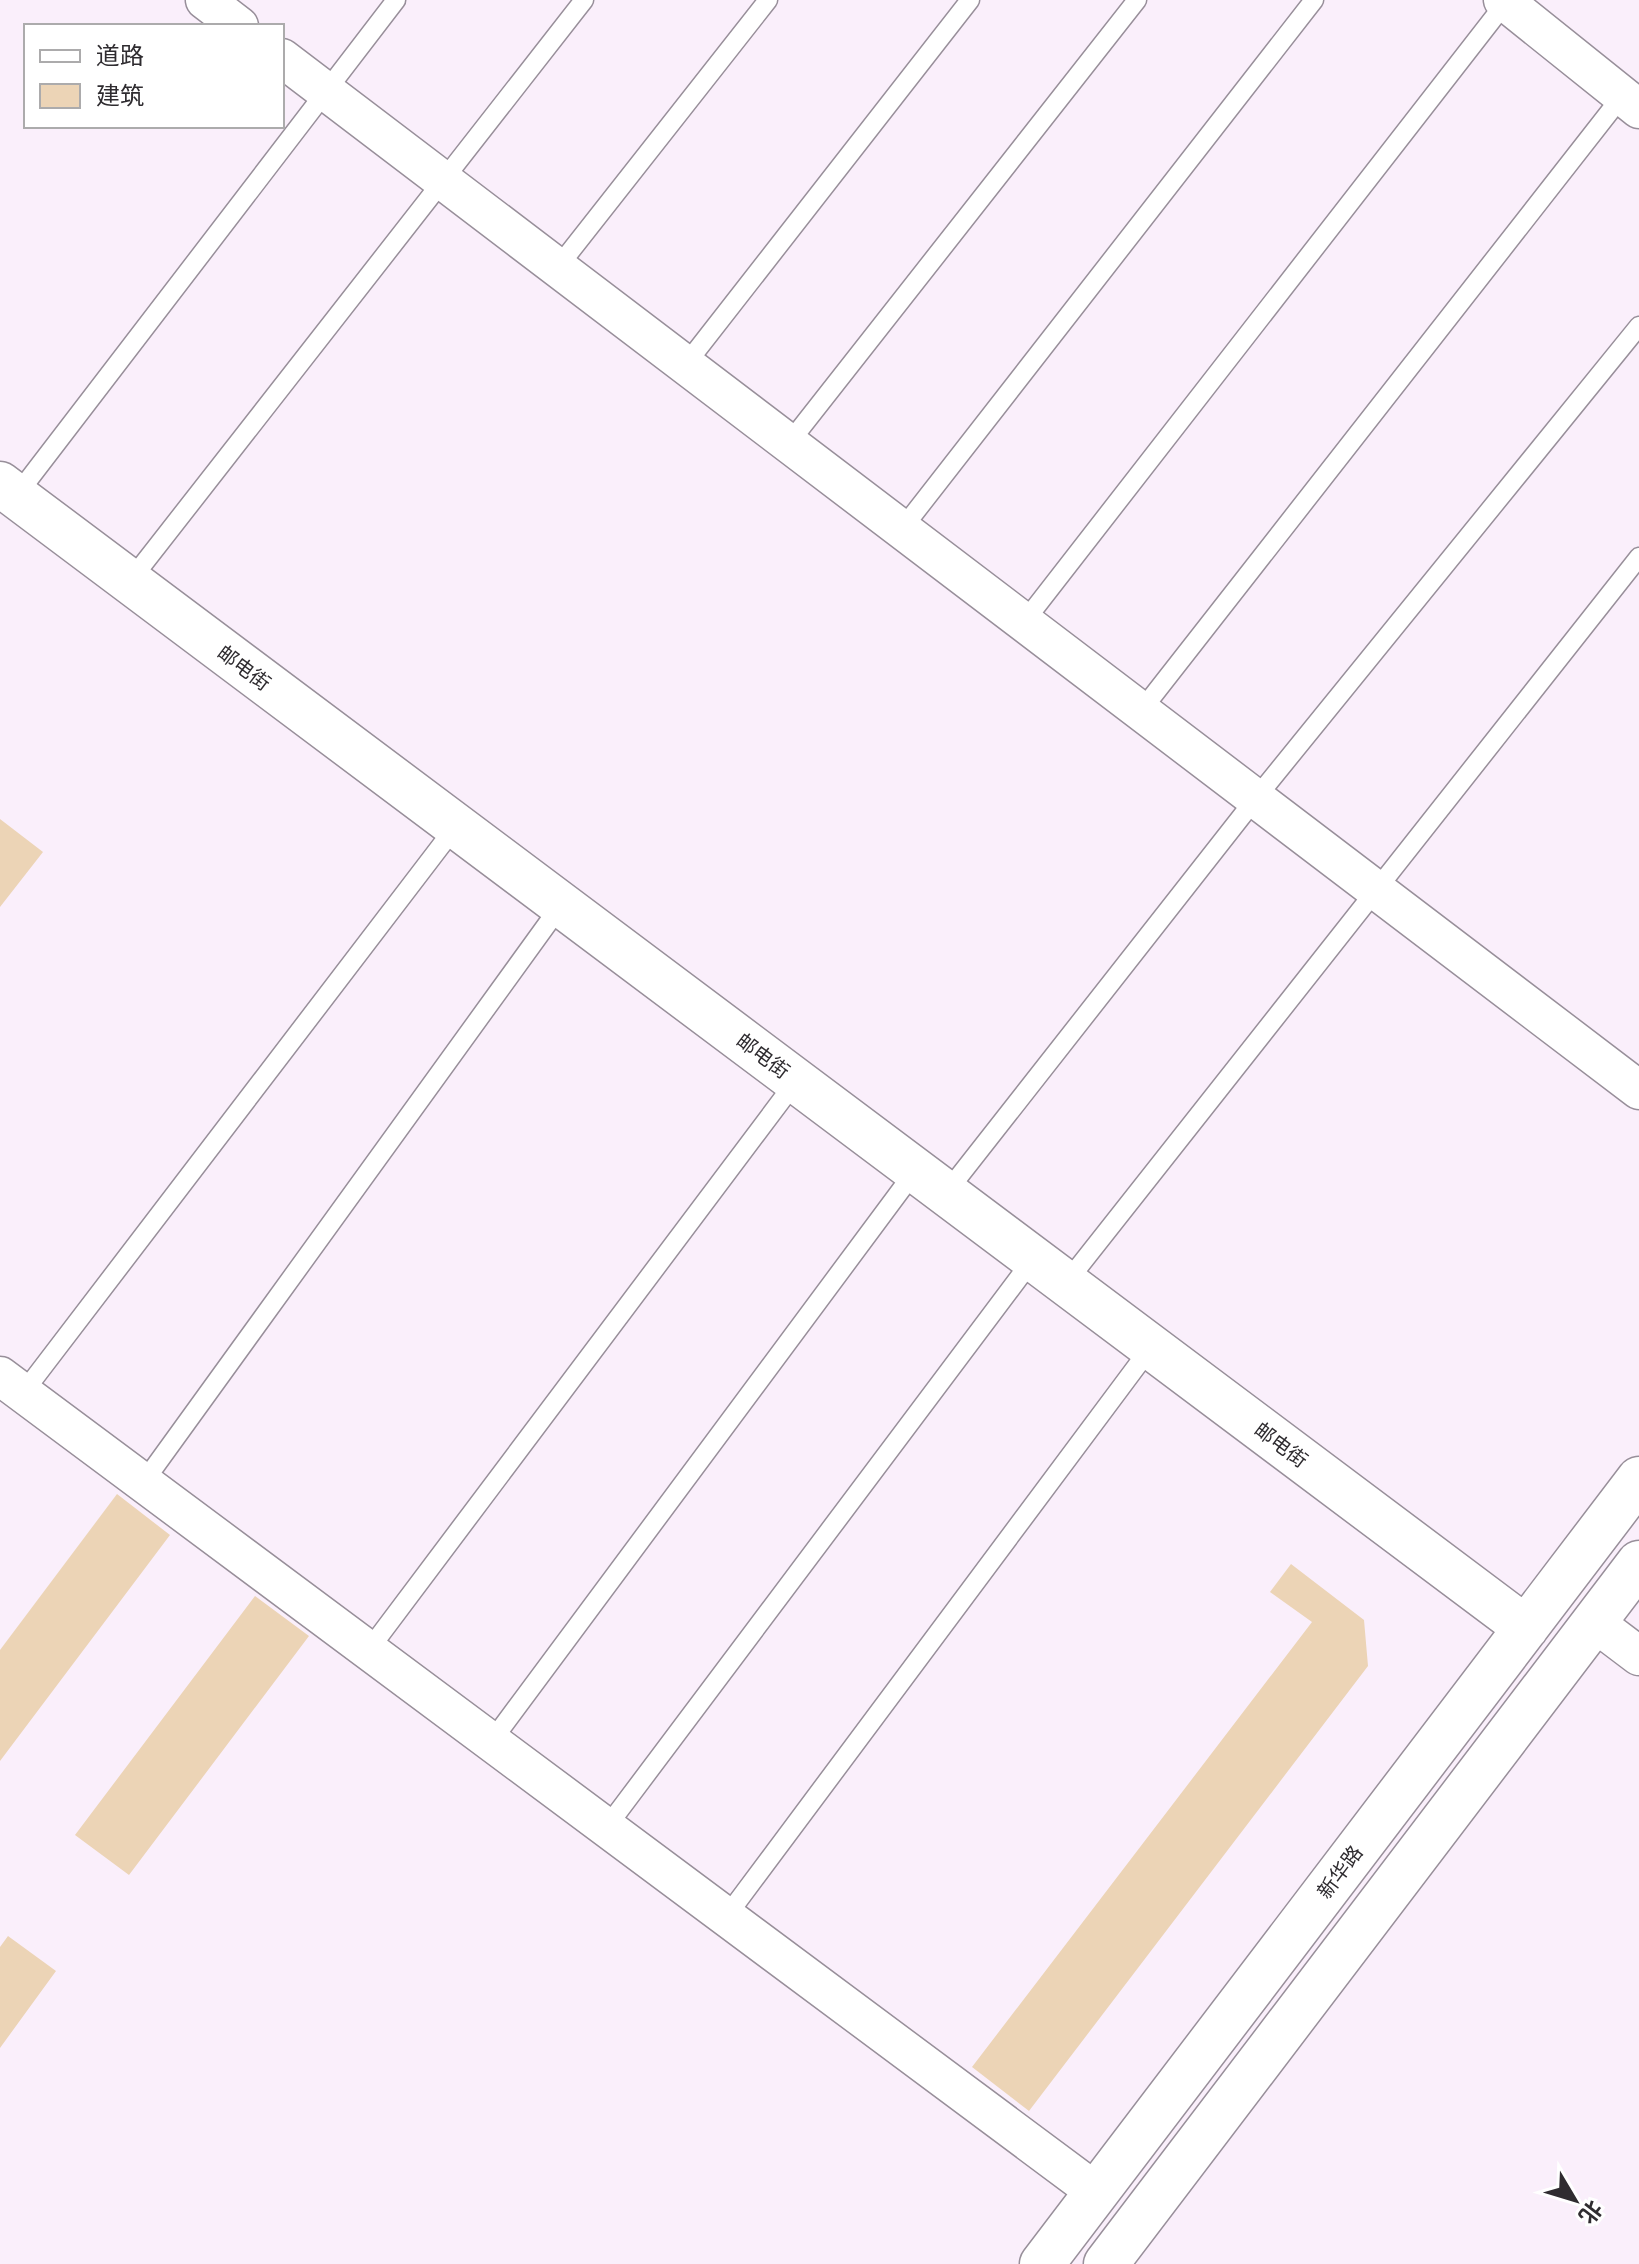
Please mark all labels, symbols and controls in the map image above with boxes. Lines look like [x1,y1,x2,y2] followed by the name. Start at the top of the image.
[24,24,284,128] legend
[96,40,144,69] text: 道路
[96,80,144,109] text: 建筑
[213,640,276,695] street label: 邮电街
[732,1028,795,1083] street label: 邮电街
[1250,1417,1313,1472] street label: 邮电街
[1312,1840,1367,1903] street label: 新华路
[1535,2160,1615,2240] north arrow
[1574,2196,1609,2230] text: 北

